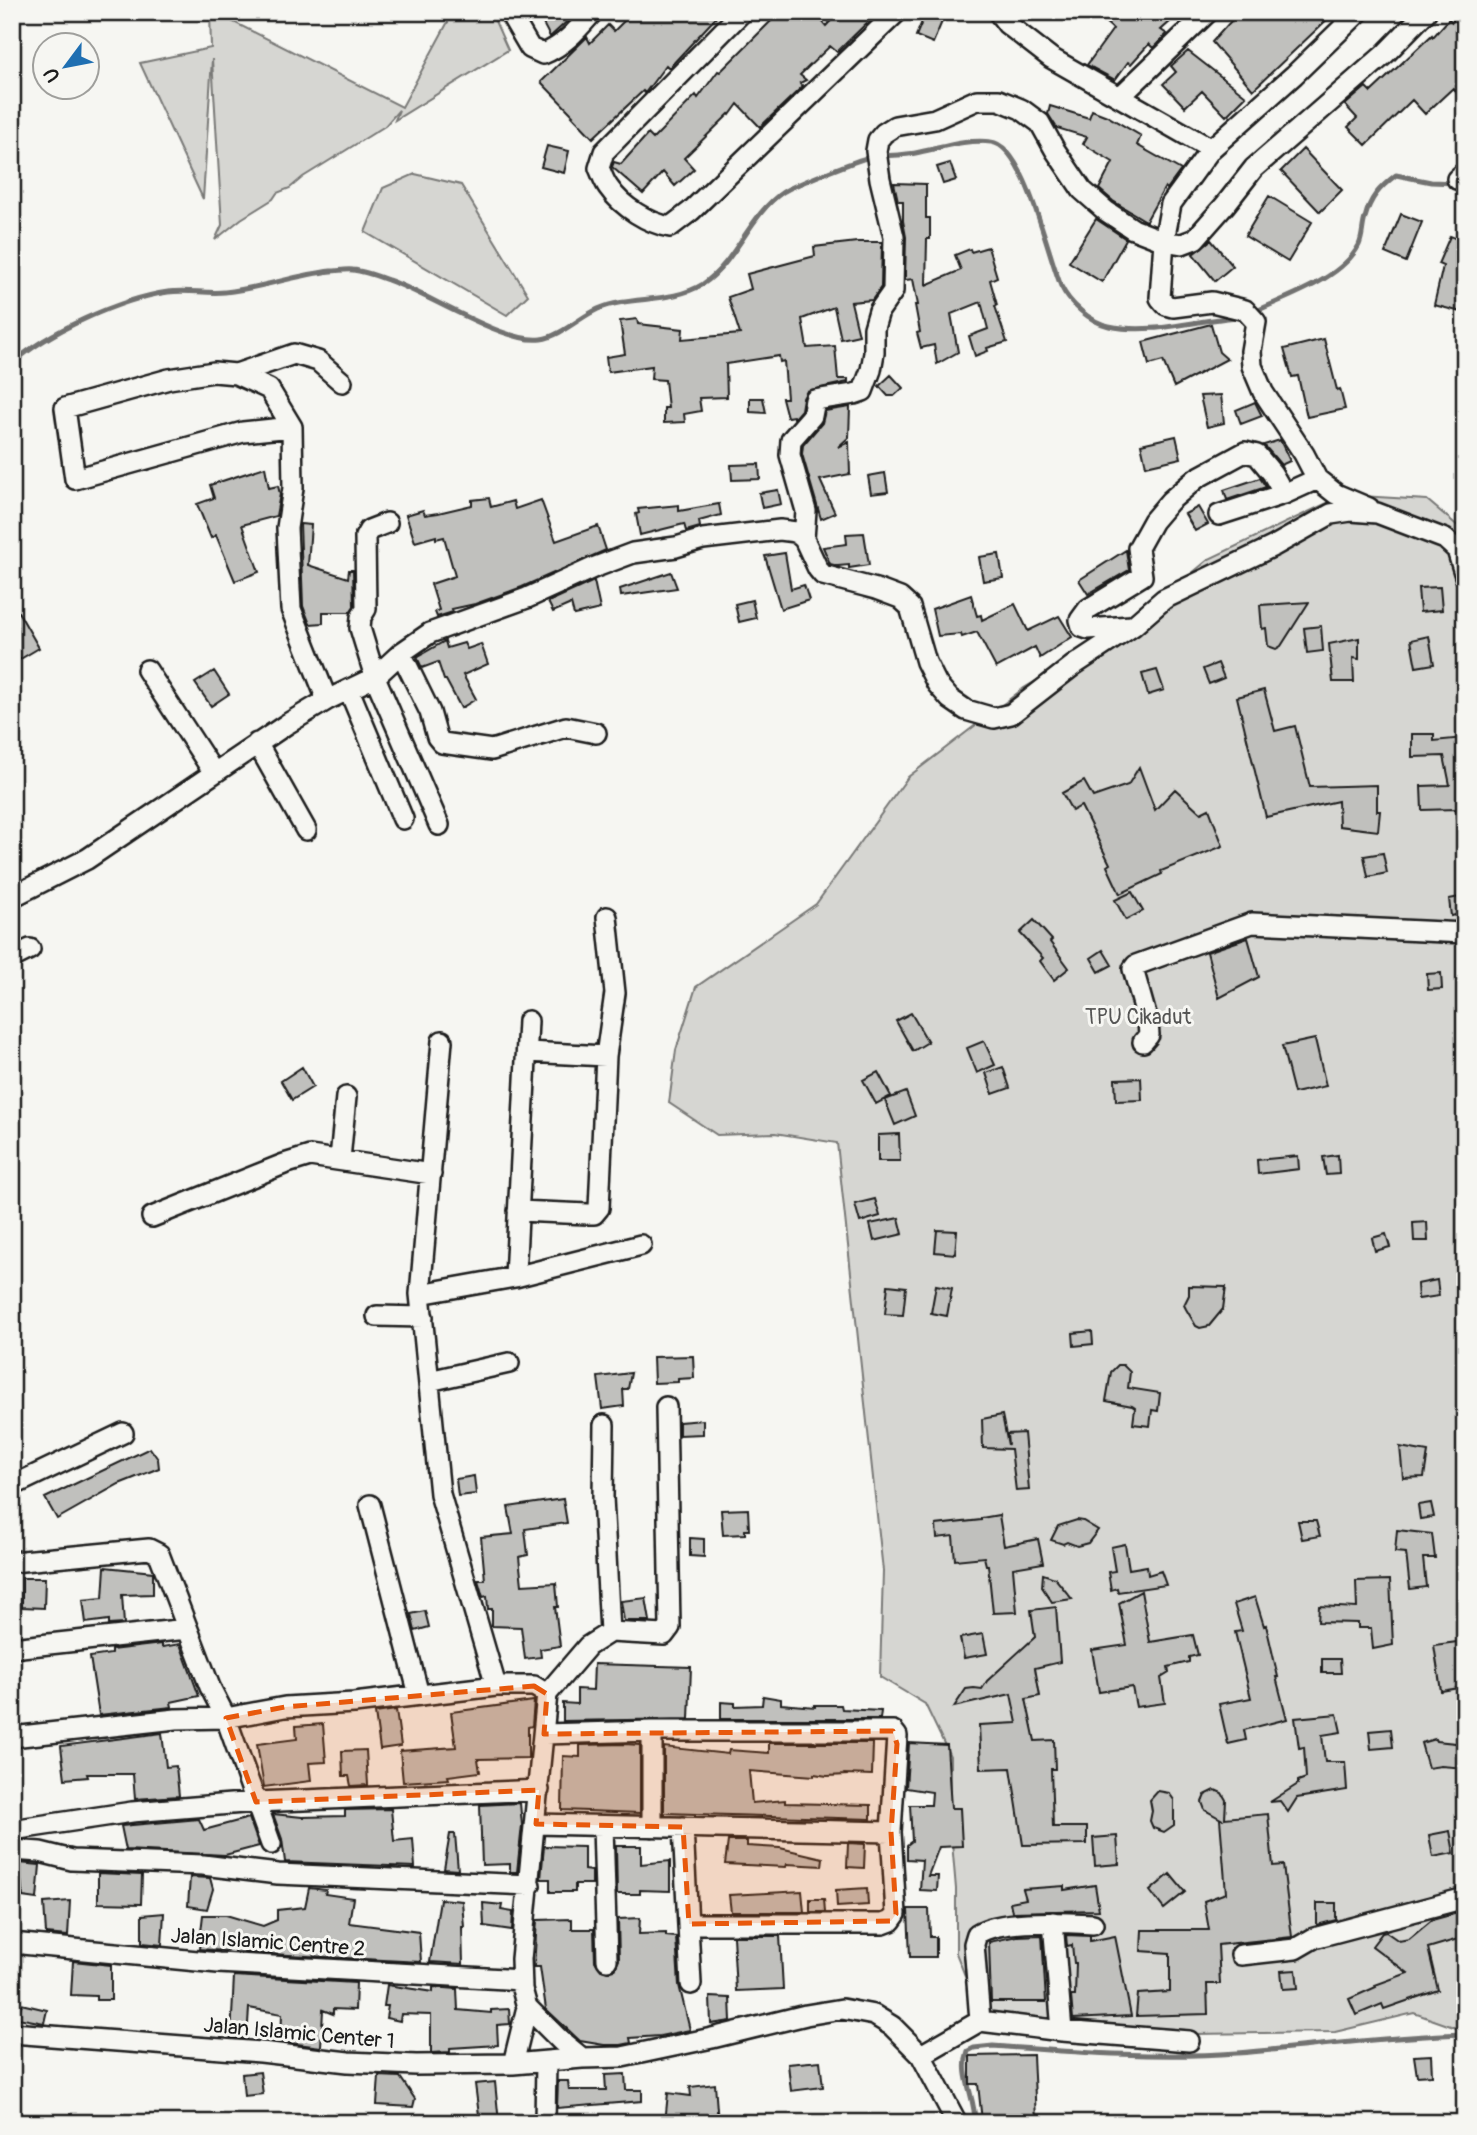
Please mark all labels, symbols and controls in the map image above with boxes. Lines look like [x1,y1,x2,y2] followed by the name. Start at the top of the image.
[32,32,102,102] north arrow
[39,63,66,86] text: U
[1085,1004,1192,1031] park label: TPU Cikadut
[170,1922,366,1963] street label: Jalan Islamic Centre 2
[202,2012,396,2055] street label: Jalan Islamic Center 1

